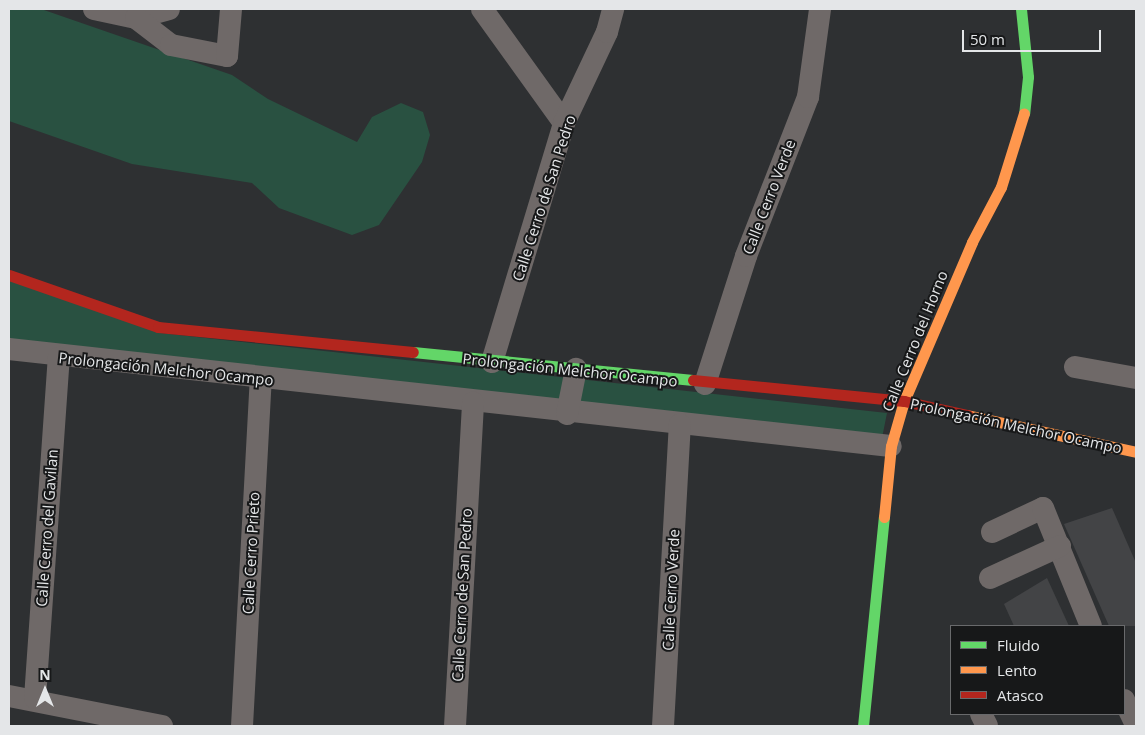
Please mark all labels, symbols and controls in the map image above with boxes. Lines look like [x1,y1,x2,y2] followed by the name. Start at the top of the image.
[965,20,1104,52] scale bar
[970,29,1005,49] text: 50 m
[509,113,579,283] street label: Calle Cerro de San Pedro
[739,137,799,257] street label: Calle Cerro Verde
[878,268,952,414] street label: Calle Cerro del Horno
[58,349,274,389] street label: Prolongación Melchor Ocampo
[462,350,678,390] street label: Prolongación Melchor Ocampo
[908,395,1124,457] street label: Prolongación Melchor Ocampo
[33,449,61,607] street label: Calle Cerro del Gavilan
[239,491,263,615] street label: Calle Cerro Prieto
[448,508,476,682] street label: Calle Cerro de San Pedro
[659,529,683,651] street label: Calle Cerro Verde
[950,625,1125,715] legend
[997,635,1040,655] text: Fluido
[997,660,1037,680] text: Lento
[20,665,70,715] north arrow
[39,665,51,684] text: N
[997,685,1044,705] text: Atasco

